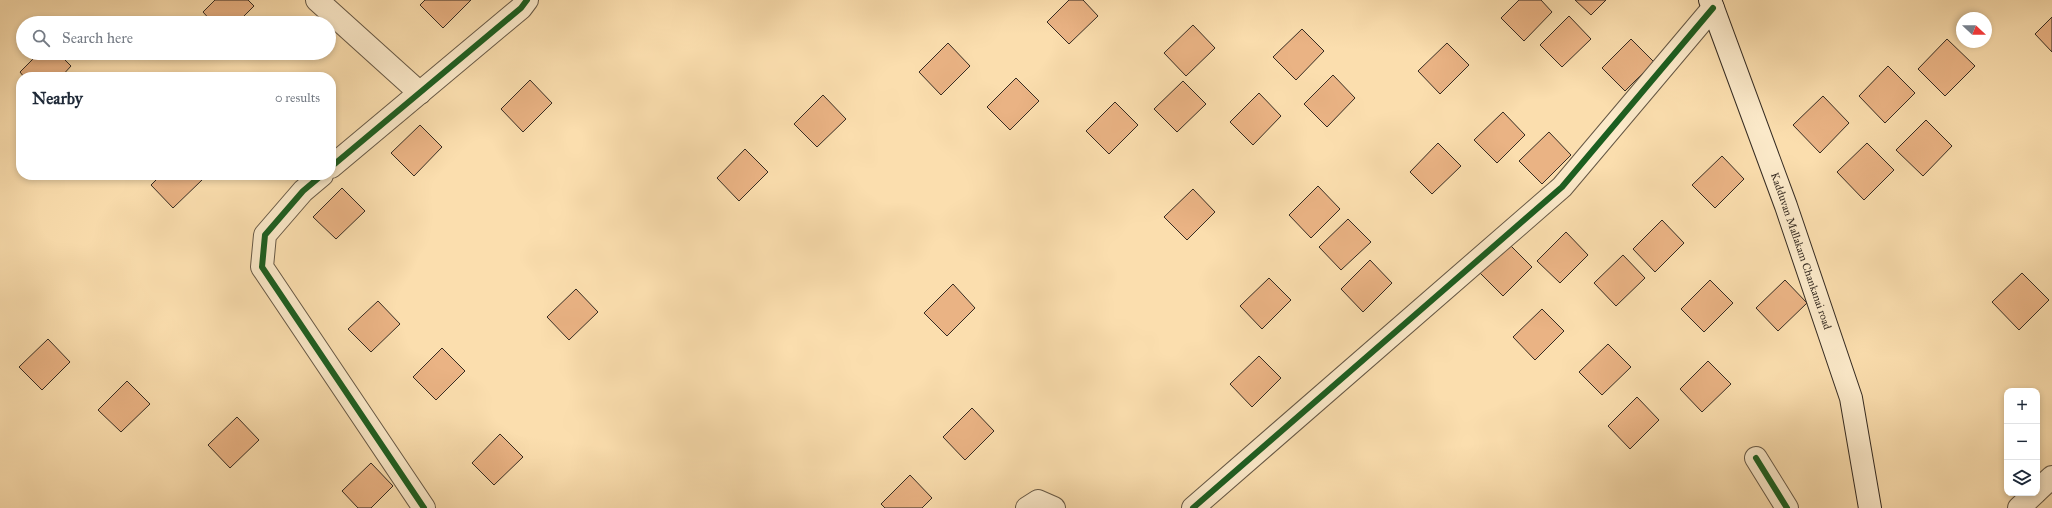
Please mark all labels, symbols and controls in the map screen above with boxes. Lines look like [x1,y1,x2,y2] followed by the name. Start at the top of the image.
[1956,12,1992,48] north arrow
[16,16,336,60] search box
[30,27,52,49] icon: search
[62,29,133,47] text: Search here
[32,88,83,109] text: Nearby
[275,90,320,106] text: 0 results
[1768,171,1834,332] street label: Kadduvan Mallakam Chankanai road
[2004,388,2040,496] map controls
[2004,388,2040,424] button: +
[2004,424,2040,460] button: −
[2004,460,2040,496] button: layers

